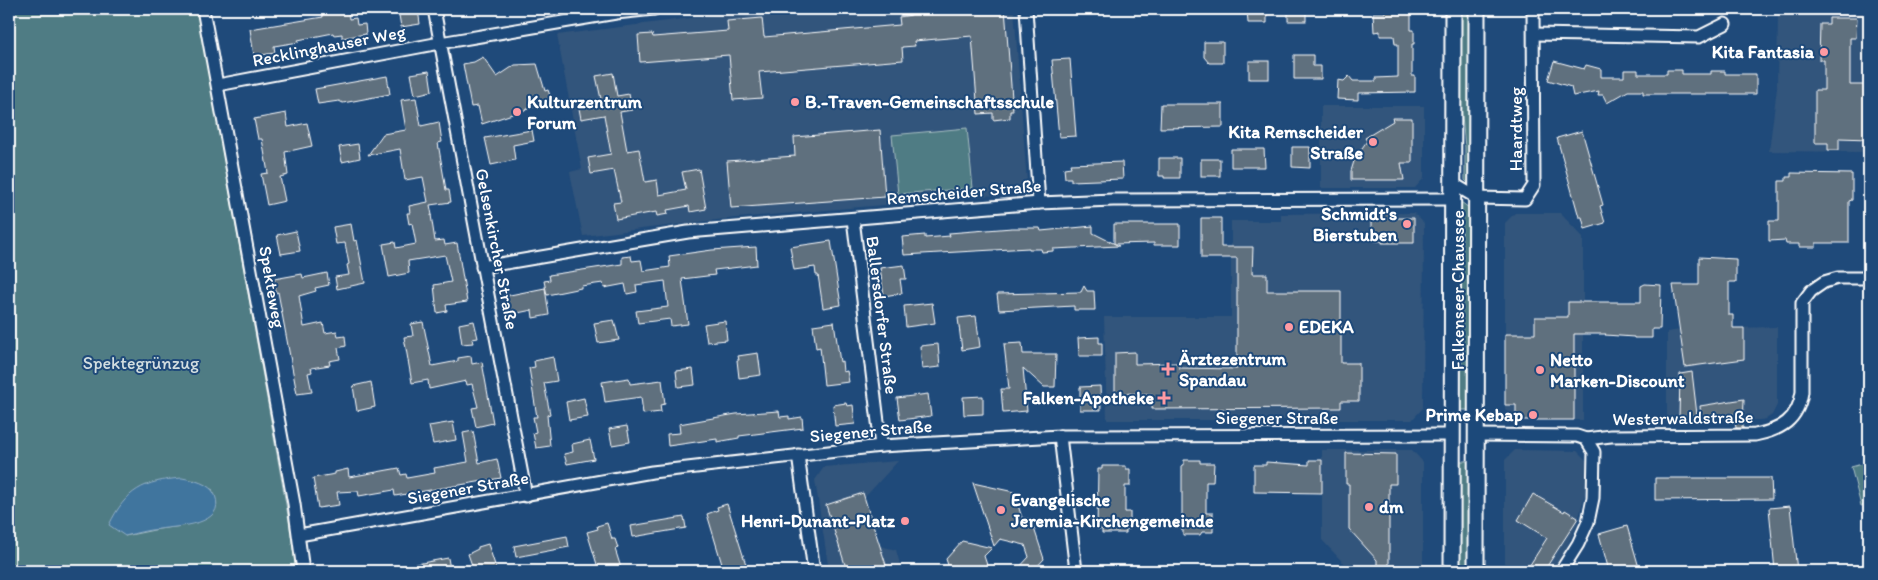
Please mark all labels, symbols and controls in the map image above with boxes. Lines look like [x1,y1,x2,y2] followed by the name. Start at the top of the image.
[251,20,408,72] street label: Recklinghauser Weg
[1712,41,1815,63] place label: Kita Fantasia
[1818,46,1830,58] marker: Kita Fantasia
[1505,86,1527,171] street label: Haardtweg
[527,91,642,134] place label: Kulturzentrum Forum
[805,91,1054,113] place label: B.-Traven-Gemeinschaftsschule
[789,96,801,108] marker: B.-Traven-Gemeinschaftsschule
[511,106,523,118] marker: Kulturzentrum Forum
[1228,121,1364,164] place label: Kita Remscheider Straße
[1367,136,1379,148] marker: Kita Remscheider Straße
[471,167,523,331] street label: Gelsenkircher Straße
[886,174,1042,210] street label: Remscheider Straße
[1313,203,1397,246] place label: Schmidt's Bierstuben
[1447,210,1469,370] street label: Falkenseer Chaussee
[1401,218,1413,230] marker: Schmidt's Bierstuben
[861,235,903,395] street label: Ballersdorfer Straße
[254,244,290,331] street label: Spekteweg
[1299,316,1354,338] place label: EDEKA
[1283,321,1295,333] marker: EDEKA
[1178,348,1287,391] place label: Ärztezentrum Spandau
[1550,349,1685,392] place label: Netto Marken-Discount
[83,352,200,374] park label: Spektegrünzug
[1161,362,1175,376] marker: Ärztezentrum Spandau
[1534,364,1546,376] marker: Netto Marken-Discount
[1023,387,1154,409] place label: Falken-Apotheke
[1158,392,1170,404] marker: Falken-Apotheke
[1426,404,1523,426] place label: Prime Kebap
[1612,406,1754,430] street label: Westerwaldstraße
[1216,407,1338,429] street label: Siegener Straße
[1527,409,1539,421] marker: Prime Kebap
[809,415,933,447] street label: Siegener Straße
[406,467,530,509] street label: Siegener Straße
[1010,489,1214,532] place label: Evangelische Jeremia-Kirchengemeinde
[1379,496,1404,518] place label: dm
[1363,501,1375,513] marker: dm
[995,504,1007,516] marker: Evangelische Jeremia-Kirchengemeinde
[741,510,896,532] place label: Henri-Dunant-Platz
[899,515,911,527] marker: Henri-Dunant-Platz

